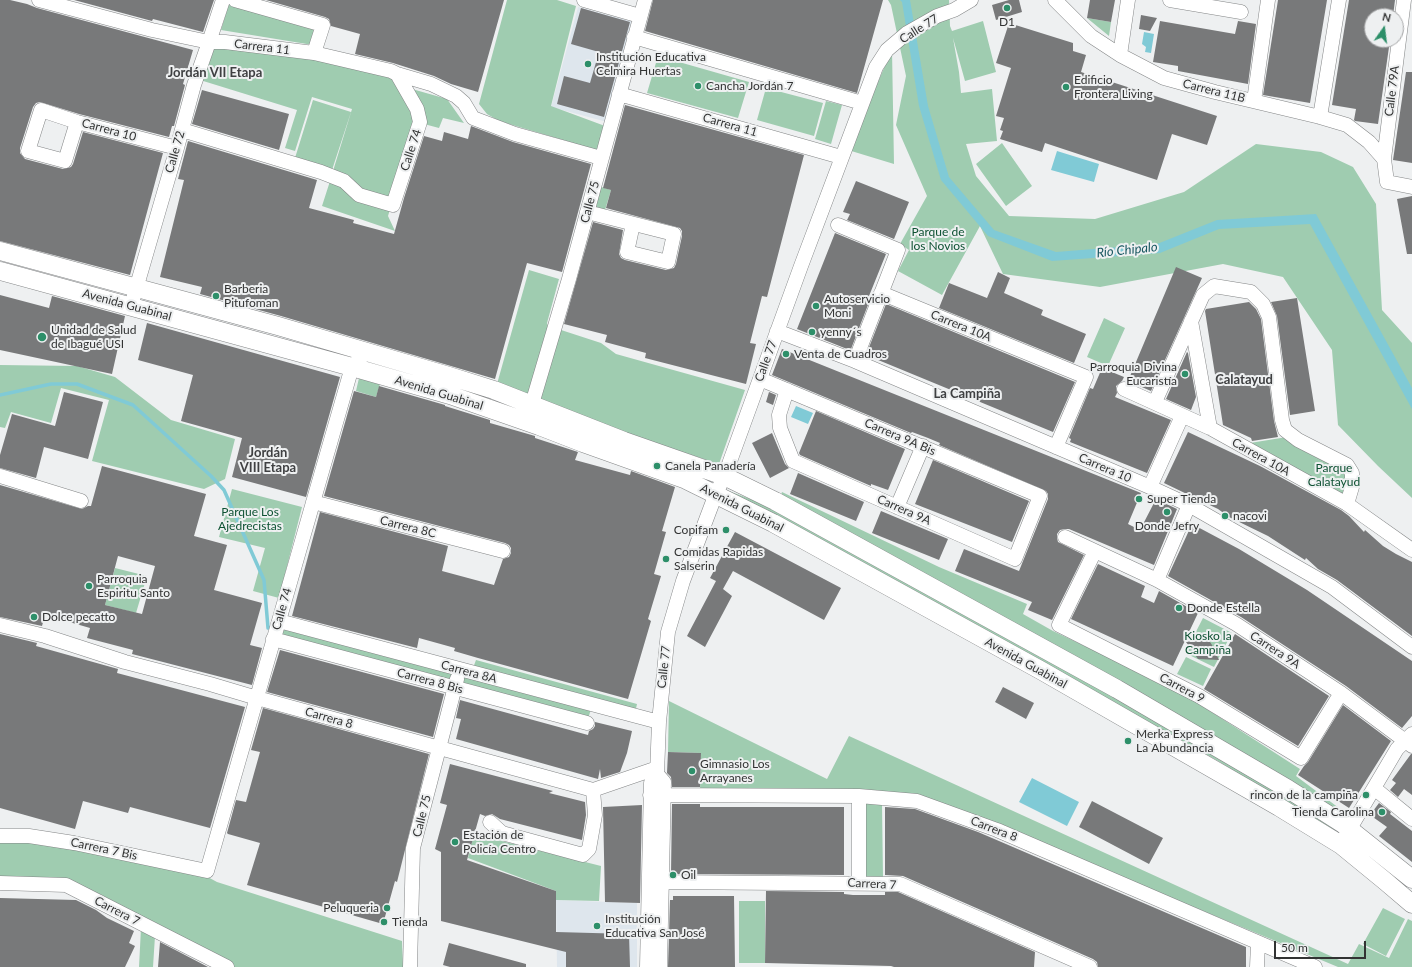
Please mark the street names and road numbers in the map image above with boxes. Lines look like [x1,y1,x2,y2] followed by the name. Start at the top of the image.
[897,12,941,46] street label: Calle 77
[233,36,291,58] street label: Carrera 11
[1382,65,1402,117] street label: Calle 79A
[1181,76,1247,106] street label: Carrera 11B
[701,110,759,140] street label: Carrera 11
[80,116,138,144] street label: Carrera 10
[398,127,424,173] street label: Calle 74
[162,129,188,175] street label: Calle 72
[577,179,603,225] street label: Calle 75
[81,286,173,324] street label: Avenida Guabinal
[929,307,993,345] street label: Carrera 10A
[752,338,780,384] street label: Calle 77
[393,373,485,413] street label: Avenida Guabinal
[862,416,938,458] street label: Carrera 9A Bis
[1229,435,1293,479] street label: Carrera 10A
[1076,450,1134,486] street label: Carrera 10
[698,481,786,535] street label: Avenida Guabinal
[875,492,933,528] street label: Carrera 9A
[379,513,437,541] street label: Carrera 8C
[269,586,295,632] street label: Calle 74
[1247,628,1303,672] street label: Carrera 9A
[982,634,1070,692] street label: Avenida Guabinal
[655,645,673,689] street label: Calle 77
[440,658,498,686] street label: Carrera 8A
[395,665,465,697] street label: Carrera 8 Bis
[1157,670,1207,706] street label: Carrera 9
[303,704,355,732] street label: Carrera 8
[410,793,434,839] street label: Calle 75
[969,813,1019,845] street label: Carrera 8
[69,835,139,863] street label: Carrera 7 Bis
[847,876,897,892] street label: Carrera 7
[92,893,142,929] street label: Carrera 7

